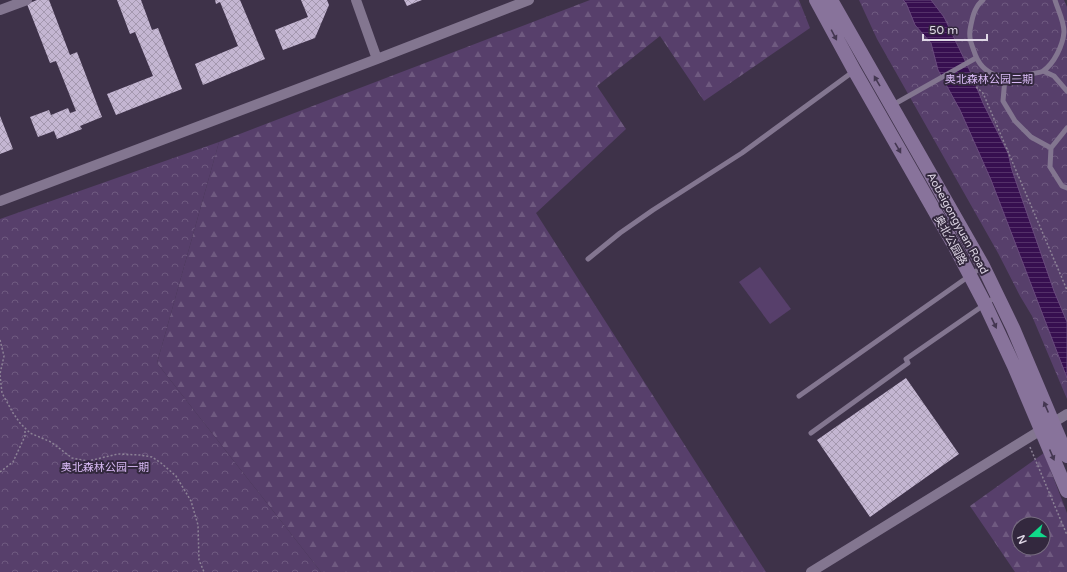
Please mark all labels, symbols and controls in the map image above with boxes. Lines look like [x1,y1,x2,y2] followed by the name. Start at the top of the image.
[923,16,987,42] scale bar
[929,23,958,37] text: 50 m
[831,29,837,40] one-way arrow
[945,73,1033,86] park label: 奥北森林公园二期
[873,75,880,87] one-way arrow
[895,142,902,154] one-way arrow
[924,170,991,276] street label: Aobeigongyuan Road
[932,213,970,267] street label: 奥北公园路
[991,317,997,329] one-way arrow
[1043,402,1049,413] one-way arrow
[1049,449,1055,461] one-way arrow
[61,461,149,474] park label: 奥北森林公园一期
[1011,516,1051,556] north arrow
[1014,533,1030,546] text: N

